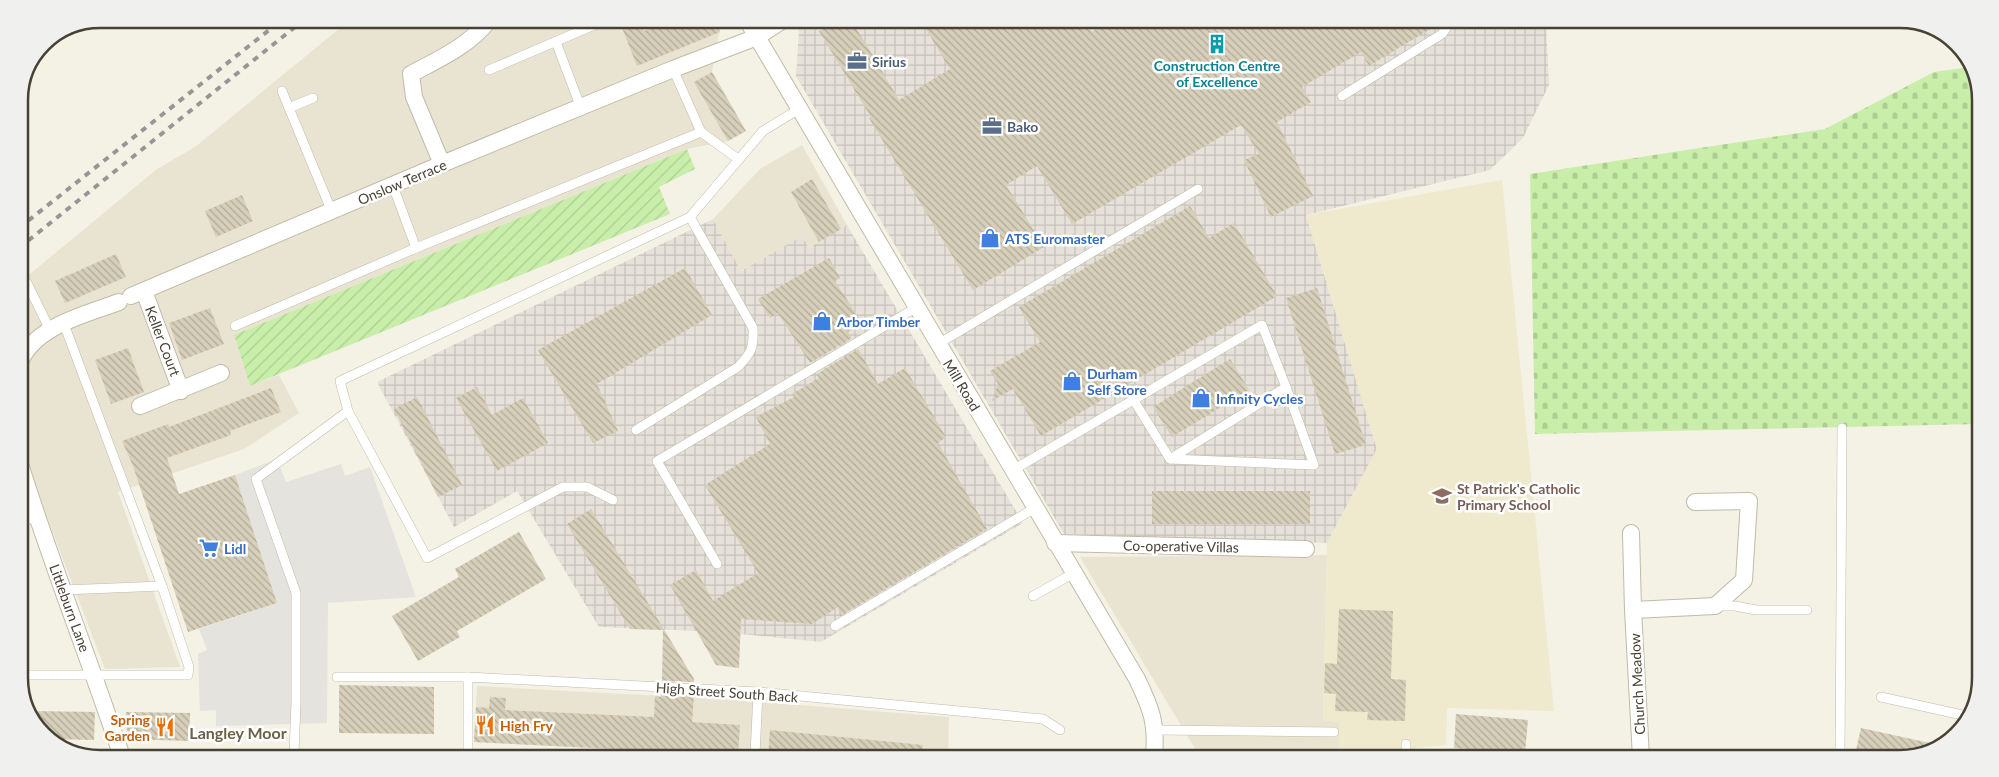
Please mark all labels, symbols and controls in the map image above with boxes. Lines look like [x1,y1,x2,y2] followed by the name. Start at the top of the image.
[1206,33,1228,55] building icon: Construction Centre of Excellence
[846,50,868,72] office icon: Sirius
[872,53,906,70] place label: Sirius
[1154,57,1281,90] place label: Construction Centre of Excellence
[981,115,1003,137] office icon: Bako
[1007,118,1038,135] place label: Bako
[355,156,449,208] street label: Onslow Terrace
[979,227,1001,249] shop icon: ATS Euromaster
[1004,230,1106,247] place label: ATS Euromaster
[142,304,184,378] street label: Keller Court
[811,310,833,332] shop icon: Arbor Timber
[836,313,921,330] place label: Arbor Timber
[940,356,984,414] street label: Mill Road
[1087,365,1147,398] place label: Durham Self Store
[1061,370,1083,392] shop icon: Durham Self Store
[1190,387,1212,409] shop icon: Infinity Cycles
[1216,390,1303,407] place label: Infinity Cycles
[1457,480,1580,513] place label: St Patrick's Catholic Primary School
[1431,485,1453,507] school or university icon: St Patrick's Catholic Primary School
[1123,536,1239,556] street label: Co-operative Villas
[198,537,220,559] supermarket icon: Lidl
[224,540,246,557] place label: Lidl
[46,562,94,654] street label: Littleburn Lane
[1626,633,1648,735] street label: Church Meadow
[655,679,800,706] street label: High Street South Back
[104,711,151,744] place label: Spring Garden
[474,714,496,736] restaurant icon: High Fry
[154,716,176,738] restaurant icon: Spring Garden
[500,717,554,734] place label: High Fry
[189,723,287,742] district label: Langley Moor

